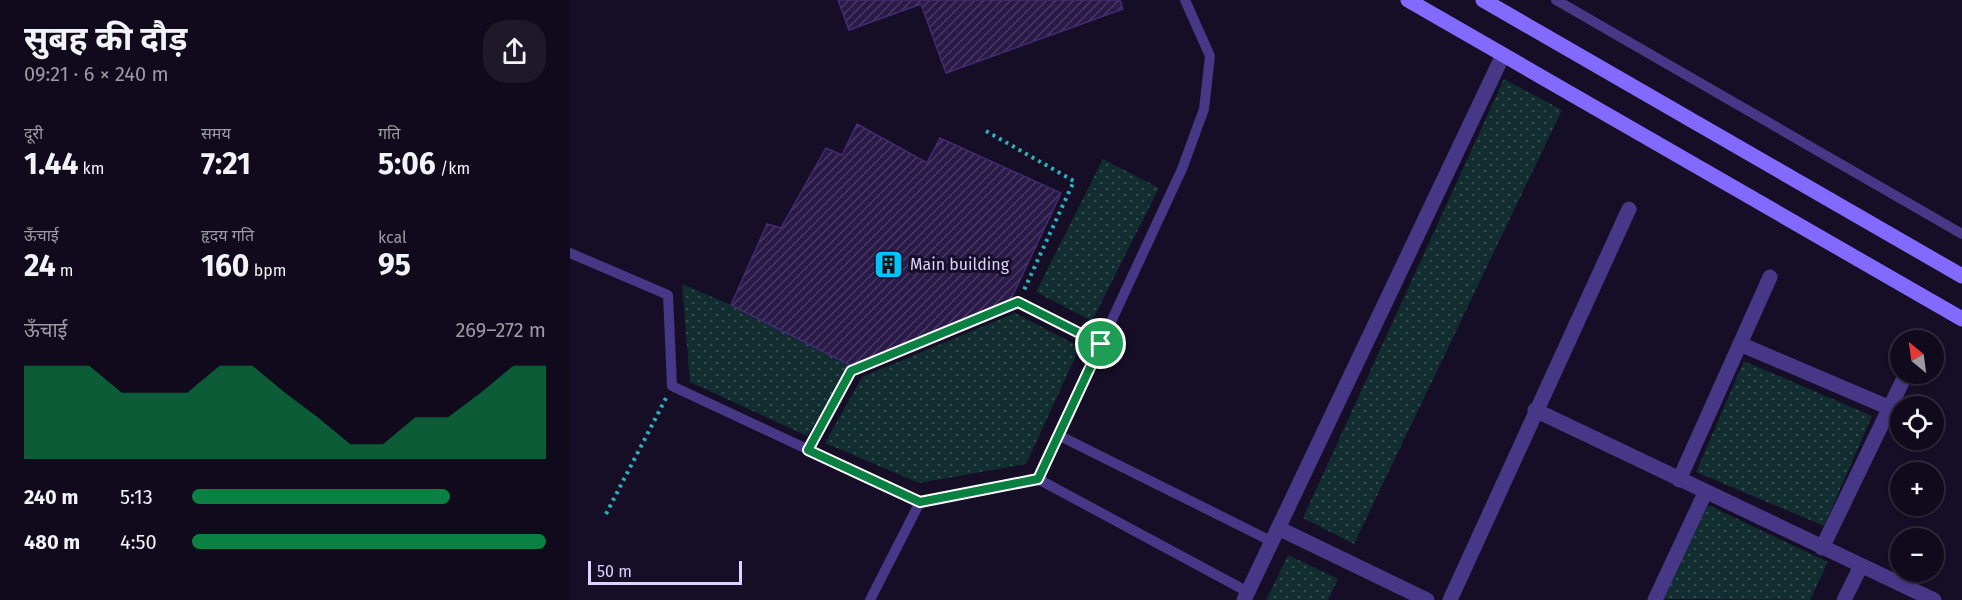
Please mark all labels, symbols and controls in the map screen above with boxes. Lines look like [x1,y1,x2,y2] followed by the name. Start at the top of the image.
[24,19,187,59] text: सुबह की दौड़
[483,20,546,83] button: share
[24,62,169,86] text: 09:21 · 6 × 240 m
[24,124,43,143] text: दूरी
[201,124,231,143] text: समय
[378,124,400,143] text: गति
[24,146,78,182] text: 1.44
[201,146,251,182] text: 7:21
[378,146,436,182] text: 5:06
[78,159,105,178] text: km
[436,159,470,178] text: /km
[24,226,59,245] text: ऊँचाई
[201,226,254,245] text: हृदय गति
[378,228,407,247] text: kcal
[378,247,411,283] text: 95
[24,248,56,284] text: 24
[201,248,249,284] text: 160
[873,248,905,280] building icon: Main building
[910,255,1010,274] place label: Main building
[56,261,74,280] text: m
[249,261,286,280] text: bpm
[24,318,67,342] text: ऊँचाई
[455,318,546,342] text: 269–272 m
[1075,318,1126,369] pin
[1084,327,1117,360] icon: arrive
[1890,330,1944,384] north arrow
[1890,330,1944,582] map controls
[1890,396,1944,450] button: locate
[1890,462,1944,516] button: +
[24,485,78,509] text: 240 m
[120,485,153,509] text: 5:13
[1890,528,1944,582] button: −
[24,530,80,554] text: 480 m
[120,530,157,554] text: 4:50
[588,558,742,586] scale bar
[597,562,632,581] text: 50 m

